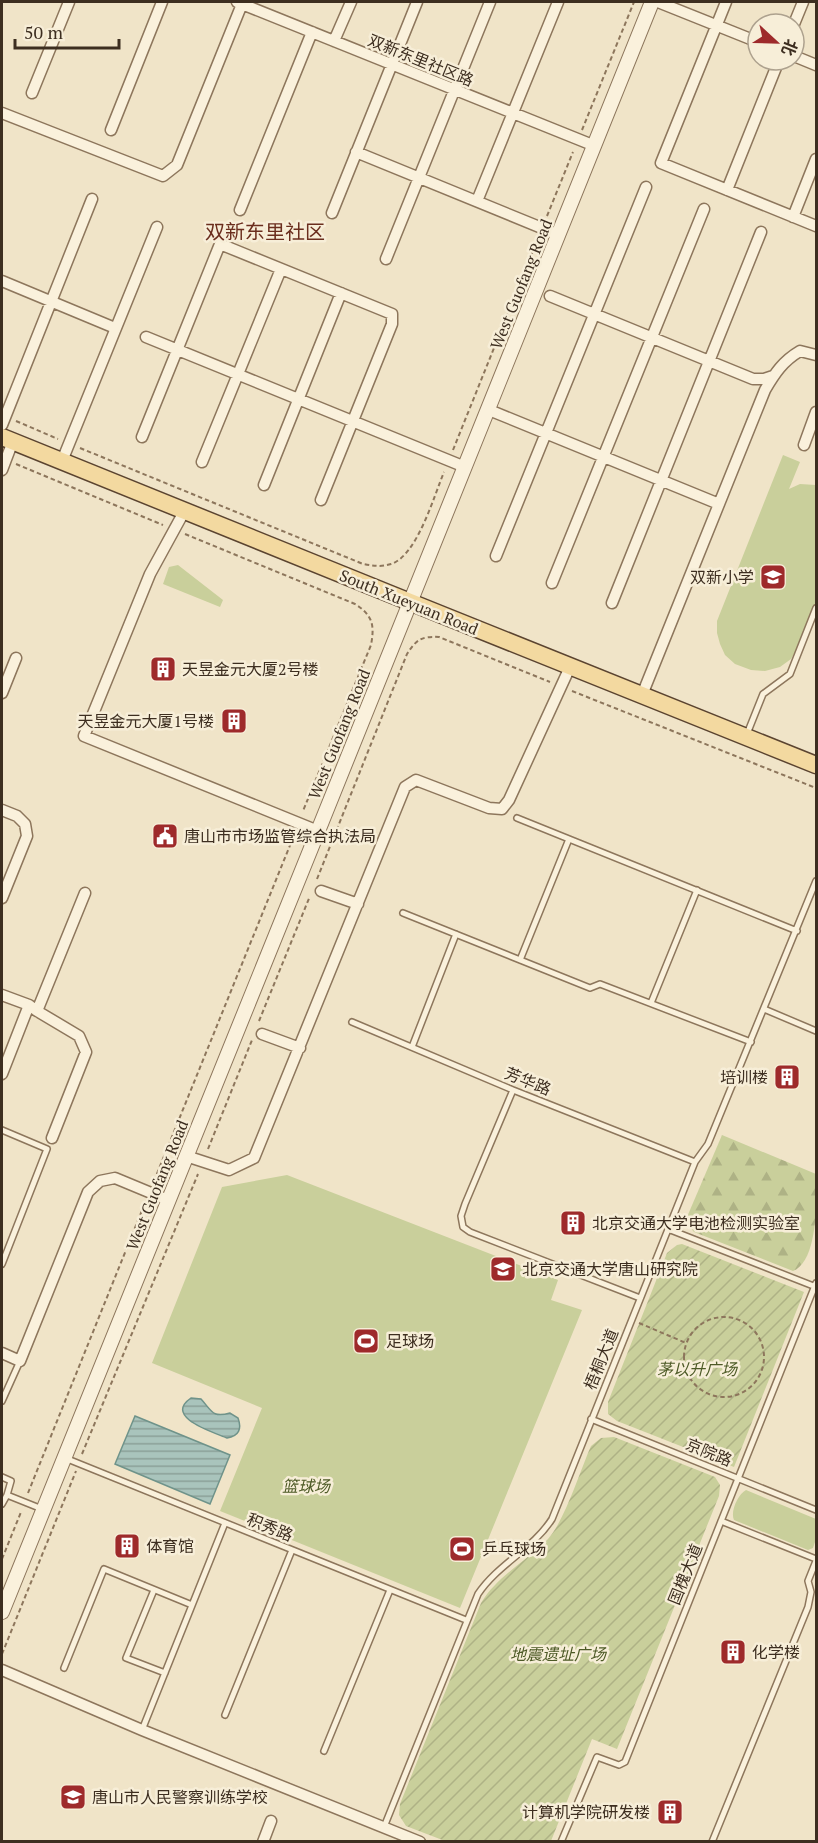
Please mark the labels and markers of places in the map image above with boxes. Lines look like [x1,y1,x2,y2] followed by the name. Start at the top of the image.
[758,562,788,592] school or university icon: 双新小学
[690,566,754,588] place label: 双新小学
[148,654,178,684] building icon: 天昱金元大厦2号楼
[182,658,319,680] place label: 天昱金元大厦2号楼
[219,706,249,736] building icon: 天昱金元大厦1号楼
[77,710,214,732] place label: 天昱金元大厦1号楼
[150,821,180,851] public building icon: 唐山市市场监管综合执法局
[184,825,376,847] place label: 唐山市市场监管综合执法局
[772,1062,802,1092] building icon: 培训楼
[720,1066,768,1088] place label: 培训楼
[558,1208,588,1238] building icon: 北京交通大学电池检测实验室
[592,1212,800,1234] place label: 北京交通大学电池检测实验室
[488,1254,518,1284] school or university icon: 北京交通大学唐山研究院
[522,1258,698,1280] place label: 北京交通大学唐山研究院
[351,1326,381,1356] sports icon: 足球场
[386,1330,434,1352] place label: 足球场
[112,1531,142,1561] building icon: 体育馆
[447,1534,477,1564] sports icon: 乒乓球场
[146,1535,194,1557] place label: 体育馆
[482,1538,546,1560] place label: 乒乓球场
[718,1637,748,1667] building icon: 化学楼
[752,1641,800,1663] place label: 化学楼
[58,1782,88,1812] school or university icon: 唐山市人民警察训练学校
[92,1786,268,1808] place label: 唐山市人民警察训练学校
[655,1797,685,1827] building icon: 计算机学院研发楼
[522,1801,650,1823] place label: 计算机学院研发楼

